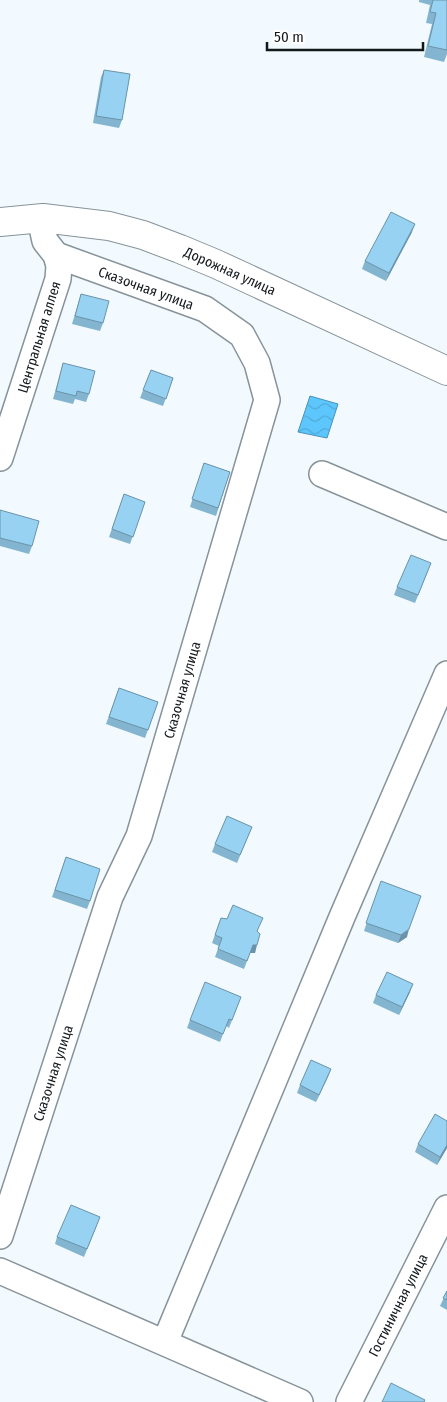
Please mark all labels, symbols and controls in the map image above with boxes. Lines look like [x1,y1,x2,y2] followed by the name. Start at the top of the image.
[267,20,423,52] scale bar
[274,28,304,46] text: 50 m
[180,243,278,299] street label: Дорожная улица
[96,263,196,314] street label: Сказочная улица
[14,279,65,395] street label: Центральная аллея
[161,640,204,741] street label: Сказочная улица
[30,1023,77,1123] street label: Сказочная улица
[365,1251,432,1359] street label: Гостиничная улица

